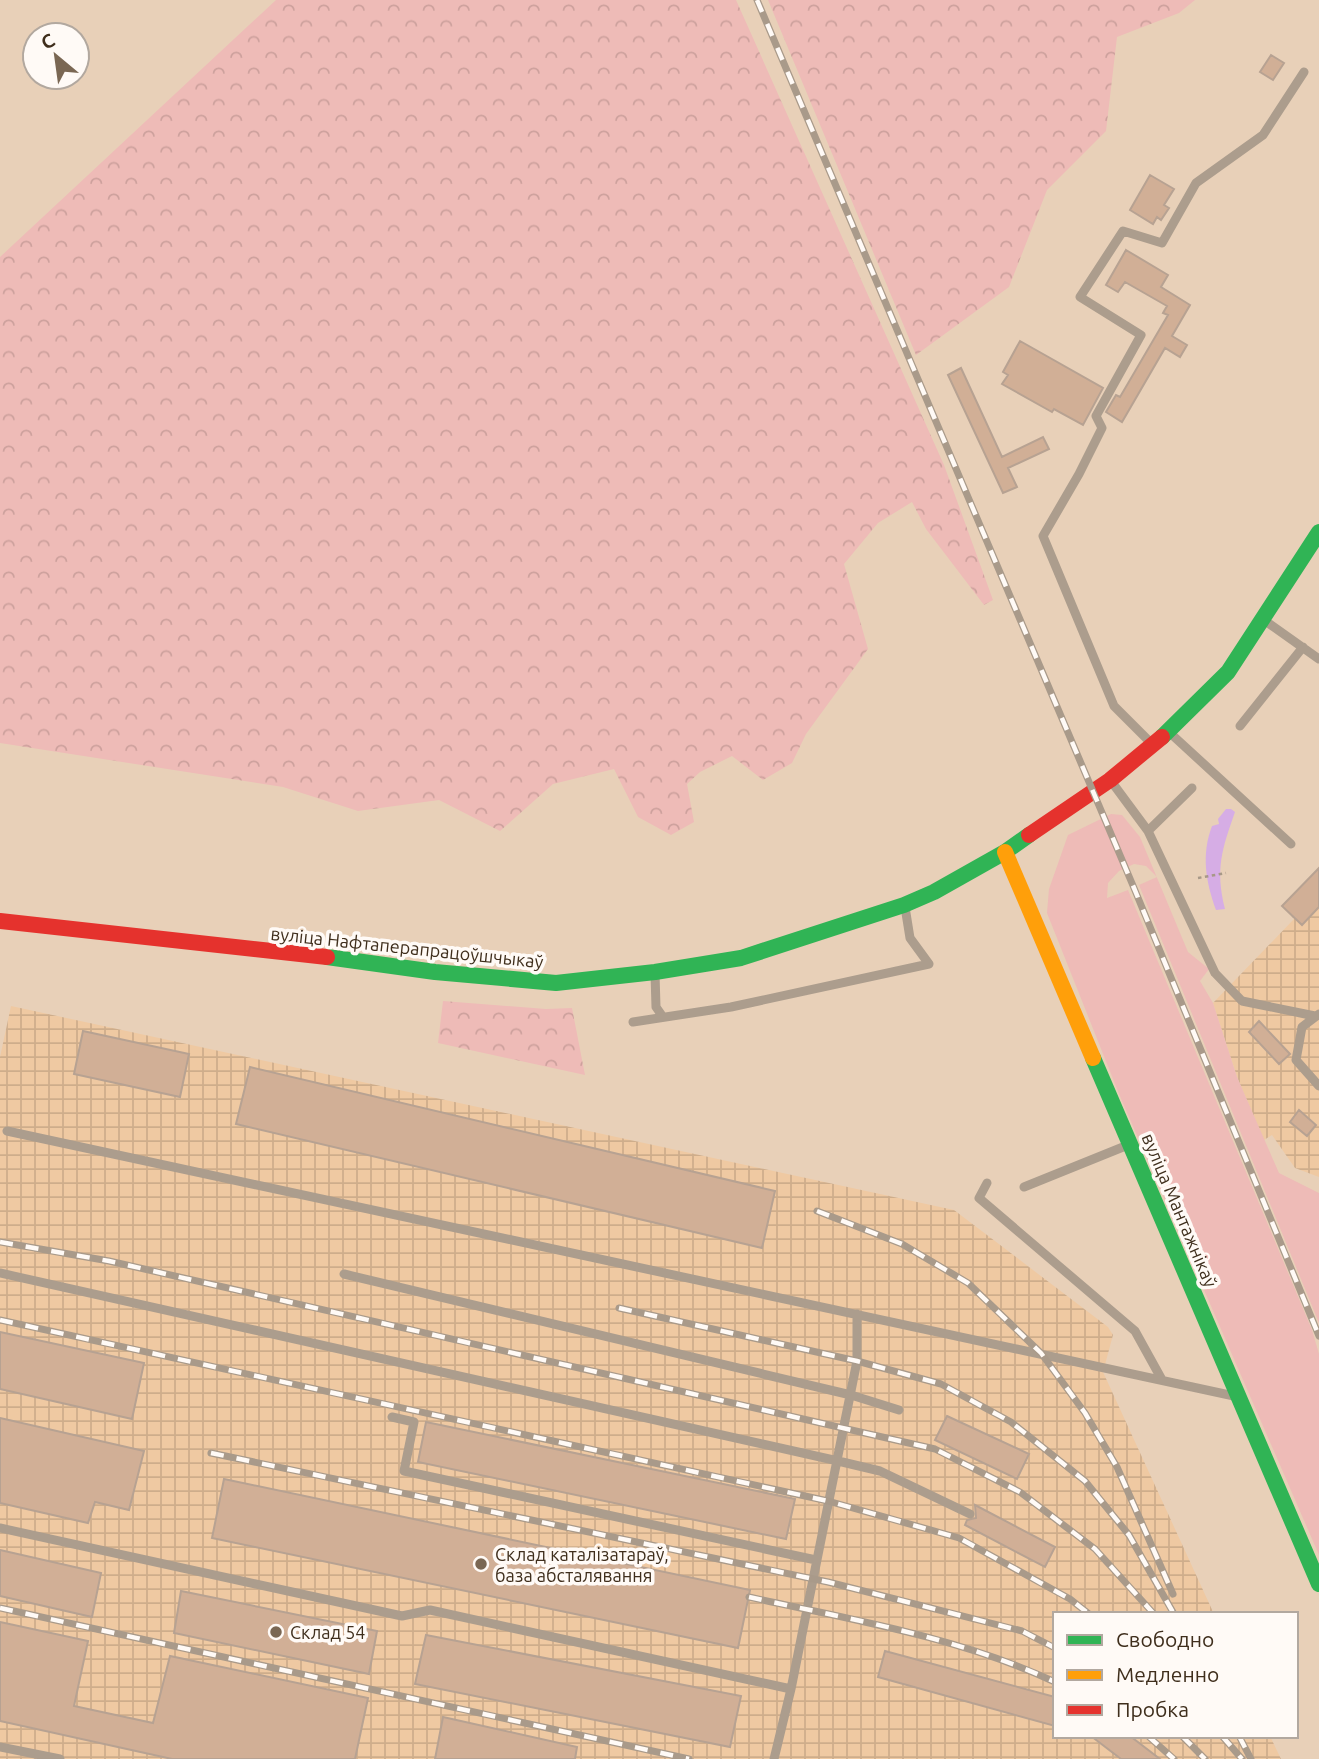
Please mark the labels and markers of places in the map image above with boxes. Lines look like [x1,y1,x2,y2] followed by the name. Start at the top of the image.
[495,1544,669,1585] place label: Склад каталізатараў, база абсталявання
[473,1556,489,1572] marker: Склад каталізатараў, база абсталявання
[290,1622,365,1642] place label: Склад 54
[268,1624,284,1640] marker: Склад 54

